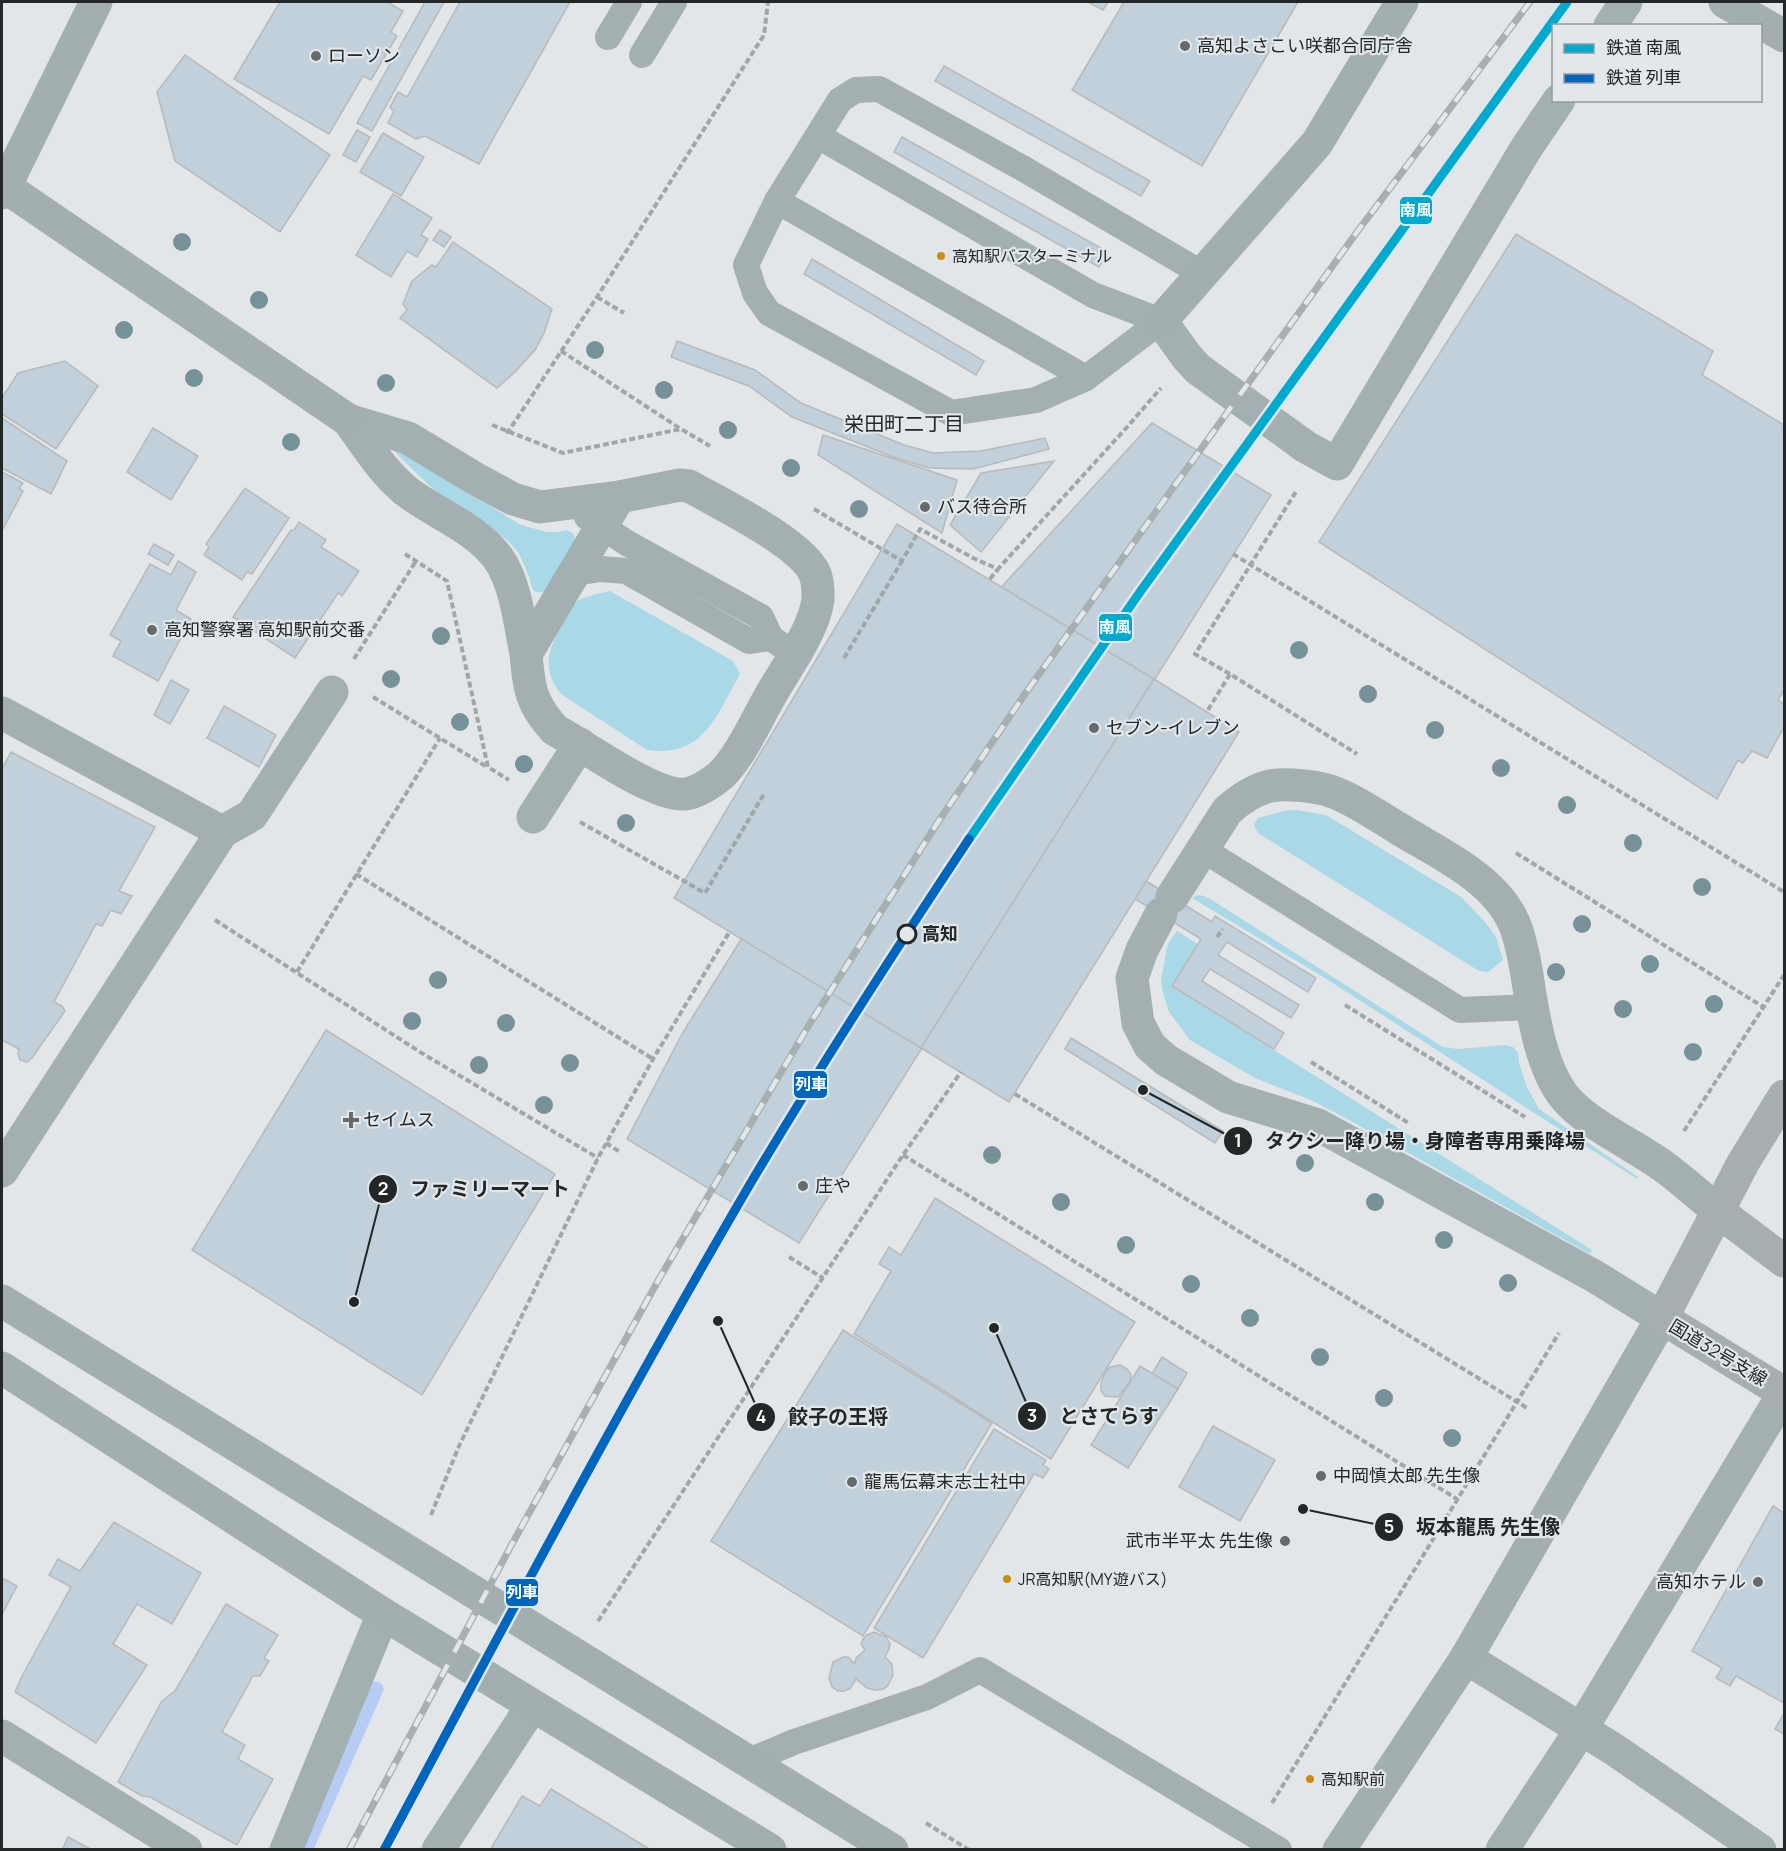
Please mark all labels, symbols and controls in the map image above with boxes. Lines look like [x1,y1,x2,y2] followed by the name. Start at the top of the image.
[1552,24,1762,102] legend
[1197,33,1413,57] place label: 高知よさこい咲都合同庁舎
[1606,35,1682,59] text: 鉄道 南風
[1178,39,1192,53] marker: 高知よさこい咲都合同庁舎
[328,43,400,67] place label: ローソン
[309,49,323,63] marker: ローソン
[1606,65,1682,89] text: 鉄道 列車
[1399,196,1433,225] line badge: 南風
[1400,199,1432,221] text: 南風
[952,245,1112,267] place label: 高知駅バスターミナル
[935,250,947,262] marker: 高知駅バスターミナル
[844,410,964,437] district label: 栄田町二丁目
[937,494,1027,518] place label: バス待合所
[918,500,932,514] marker: バス待合所
[1098,613,1133,642] line badge: 南風
[1099,616,1131,638] text: 南風
[164,617,366,641] place label: 高知警察署 高知駅前交番
[145,623,159,637] marker: 高知警察署 高知駅前交番
[1106,715,1240,739] place label: セブン-イレブン
[1087,721,1101,735] marker: セブン-イレブン
[922,921,958,945] place label: 高知
[897,924,917,944] marker: 高知
[793,1070,828,1099] line badge: 列車
[795,1073,827,1095] text: 列車
[363,1107,435,1131] place label: セイムス
[344,1113,358,1127] marker: セイムス
[1223,1122,1597,1160] callout: タクシー降り場・身障者専用乗降場
[1265,1127,1585,1154] text: タクシー降り場・身障者専用乗降場
[1234,1128,1242,1152] text: 1
[368,1170,582,1208] callout: ファミリーマート
[815,1173,851,1197] place label: 庄や
[410,1175,570,1202] text: ファミリーマート
[378,1176,388,1200] text: 2
[796,1179,810,1193] marker: 庄や
[1665,1313,1772,1391] street label: 国道32号支線
[1017,1397,1171,1435] callout: とさてらす
[746,1398,900,1436] callout: 餃子の王将
[1059,1402,1159,1429] text: とさてらす
[788,1403,888,1430] text: 餃子の王将
[1027,1403,1037,1427] text: 3
[756,1404,767,1428] text: 4
[1333,1463,1481,1487] place label: 中岡慎太郎 先生像
[864,1469,1026,1493] place label: 龍馬伝幕末志士社中
[1314,1469,1328,1483] marker: 中岡慎太郎 先生像
[845,1475,859,1489] marker: 龍馬伝幕末志士社中
[1374,1508,1572,1546] callout: 坂本龍馬 先生像
[1416,1513,1560,1540] text: 坂本龍馬 先生像
[1384,1514,1394,1538] text: 5
[1125,1528,1273,1552] place label: 武市半平太 先生像
[1278,1534,1292,1548] marker: 武市半平太 先生像
[1018,1568,1167,1590] place label: JR高知駅(MY遊バス)
[1656,1569,1746,1593] place label: 高知ホテル
[1001,1573,1013,1585] marker: JR高知駅(MY遊バス)
[1751,1575,1765,1589] marker: 高知ホテル
[505,1578,539,1607] line badge: 列車
[506,1581,538,1603] text: 列車
[1321,1768,1385,1790] place label: 高知駅前
[1304,1773,1316,1785] marker: 高知駅前

